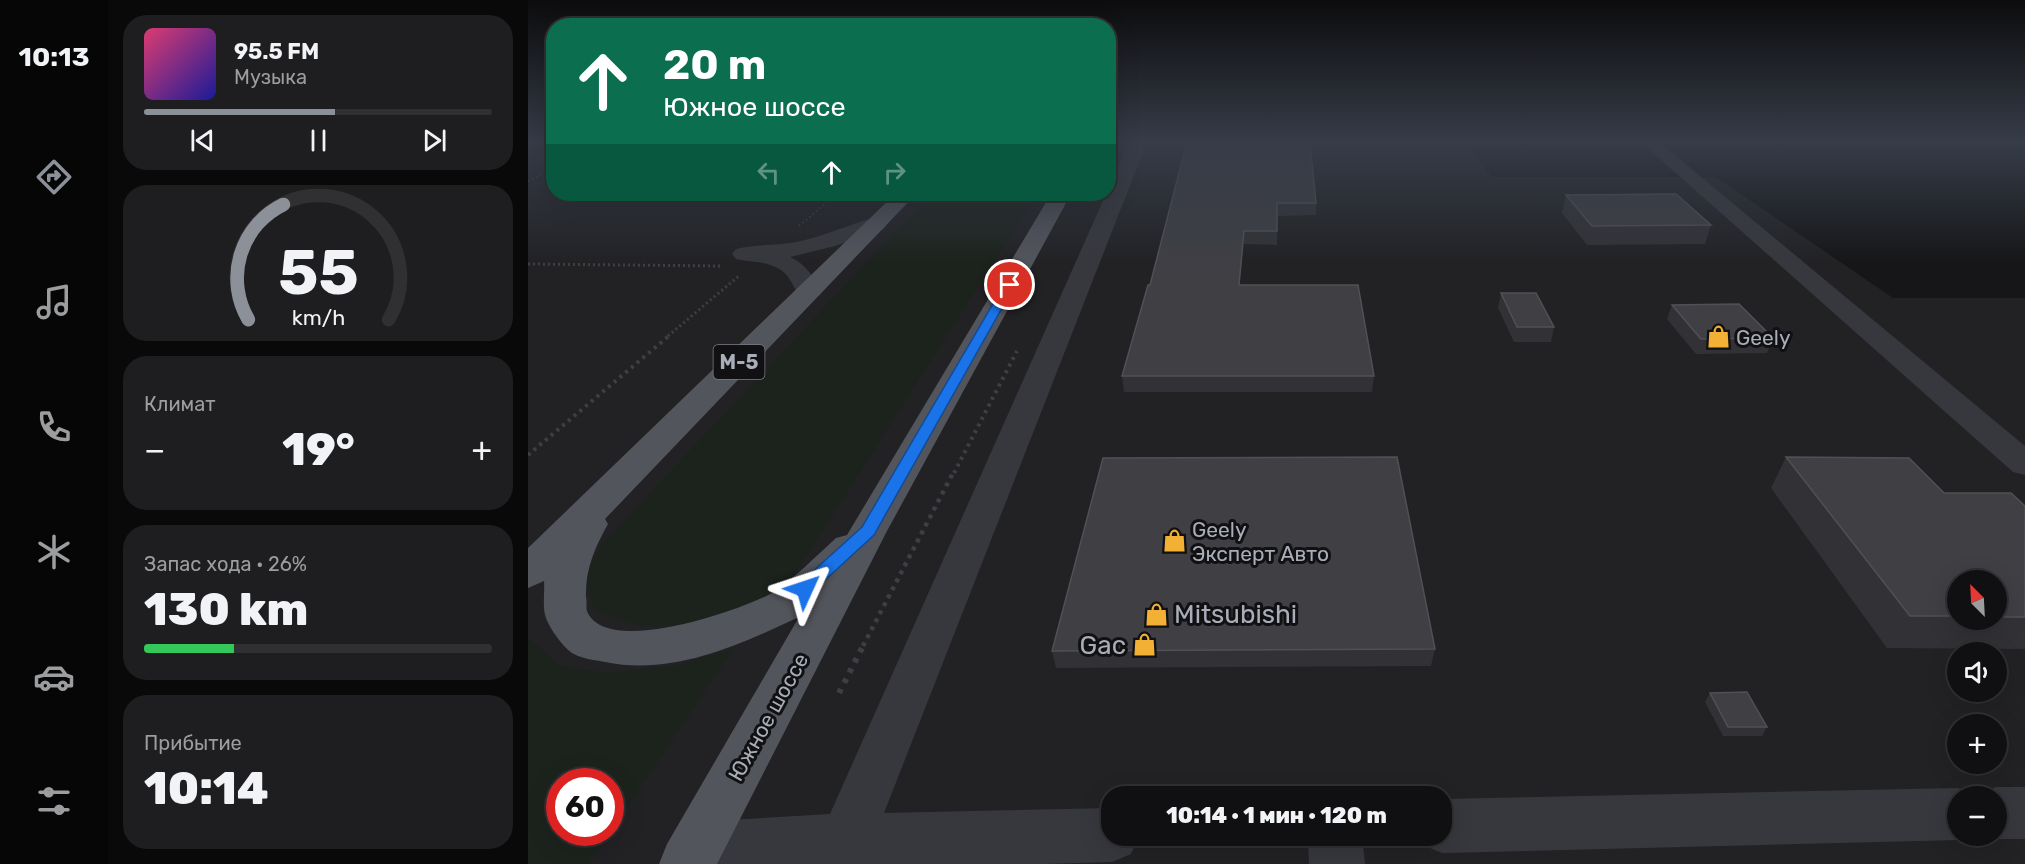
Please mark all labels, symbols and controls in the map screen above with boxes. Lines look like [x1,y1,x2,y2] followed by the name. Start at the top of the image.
[234,38,319,65] text: 95.5 FM
[663,40,766,90] text: 20 m
[19,41,89,73] text: 10:13
[564,42,642,120] icon: ahead
[234,65,307,89] text: Музыка
[663,91,846,123] text: Южное шоссе
[186,124,219,157] icon: previous
[302,124,335,157] icon: pause
[418,124,451,157] icon: next
[33,156,75,198] icon: directions
[752,156,785,189] icon: left
[815,156,848,189] icon: ahead
[878,156,911,189] icon: right
[278,236,358,310] text: 55
[984,259,1035,310] pin
[993,268,1026,301] icon: arrive
[33,281,75,323] icon: music
[291,305,345,330] text: km/h
[1705,324,1731,350] shop icon: Geely
[1736,325,1791,350] place label: Geely
[714,345,764,379] road number: М-5
[144,392,216,416] text: Климат
[33,406,75,448] icon: phone
[282,423,355,476] text: 19°
[144,430,165,469] text: −
[471,430,492,469] text: +
[1192,517,1329,566] place label: Geely Эксперт Авто
[1161,528,1187,554] shop icon: Geely Эксперт Авто
[33,531,75,573] icon: climate
[144,552,307,576] text: Запас хода · 26%
[773,557,837,621] position arrow
[1947,570,2007,630] north arrow
[1947,570,2007,846] map controls
[144,583,308,636] text: 130 km
[1174,599,1297,630] place label: Mitsubishi
[1143,601,1169,627] shop icon: Mitsubishi
[1080,630,1126,661] place label: Gac
[1131,632,1157,658] shop icon: Gac
[1947,642,2007,702] button: sound
[723,649,813,785] street label: Южное шоссе
[33,656,75,698] icon: car
[1947,714,2007,774] button: +
[144,731,242,755] text: Прибытие
[144,762,269,815] text: 10:14
[546,768,624,846] speed limit sign: 60
[33,780,75,822] icon: filters
[1947,786,2007,846] button: −
[1166,802,1387,829] text: 10:14 · 1 мин · 120 m

